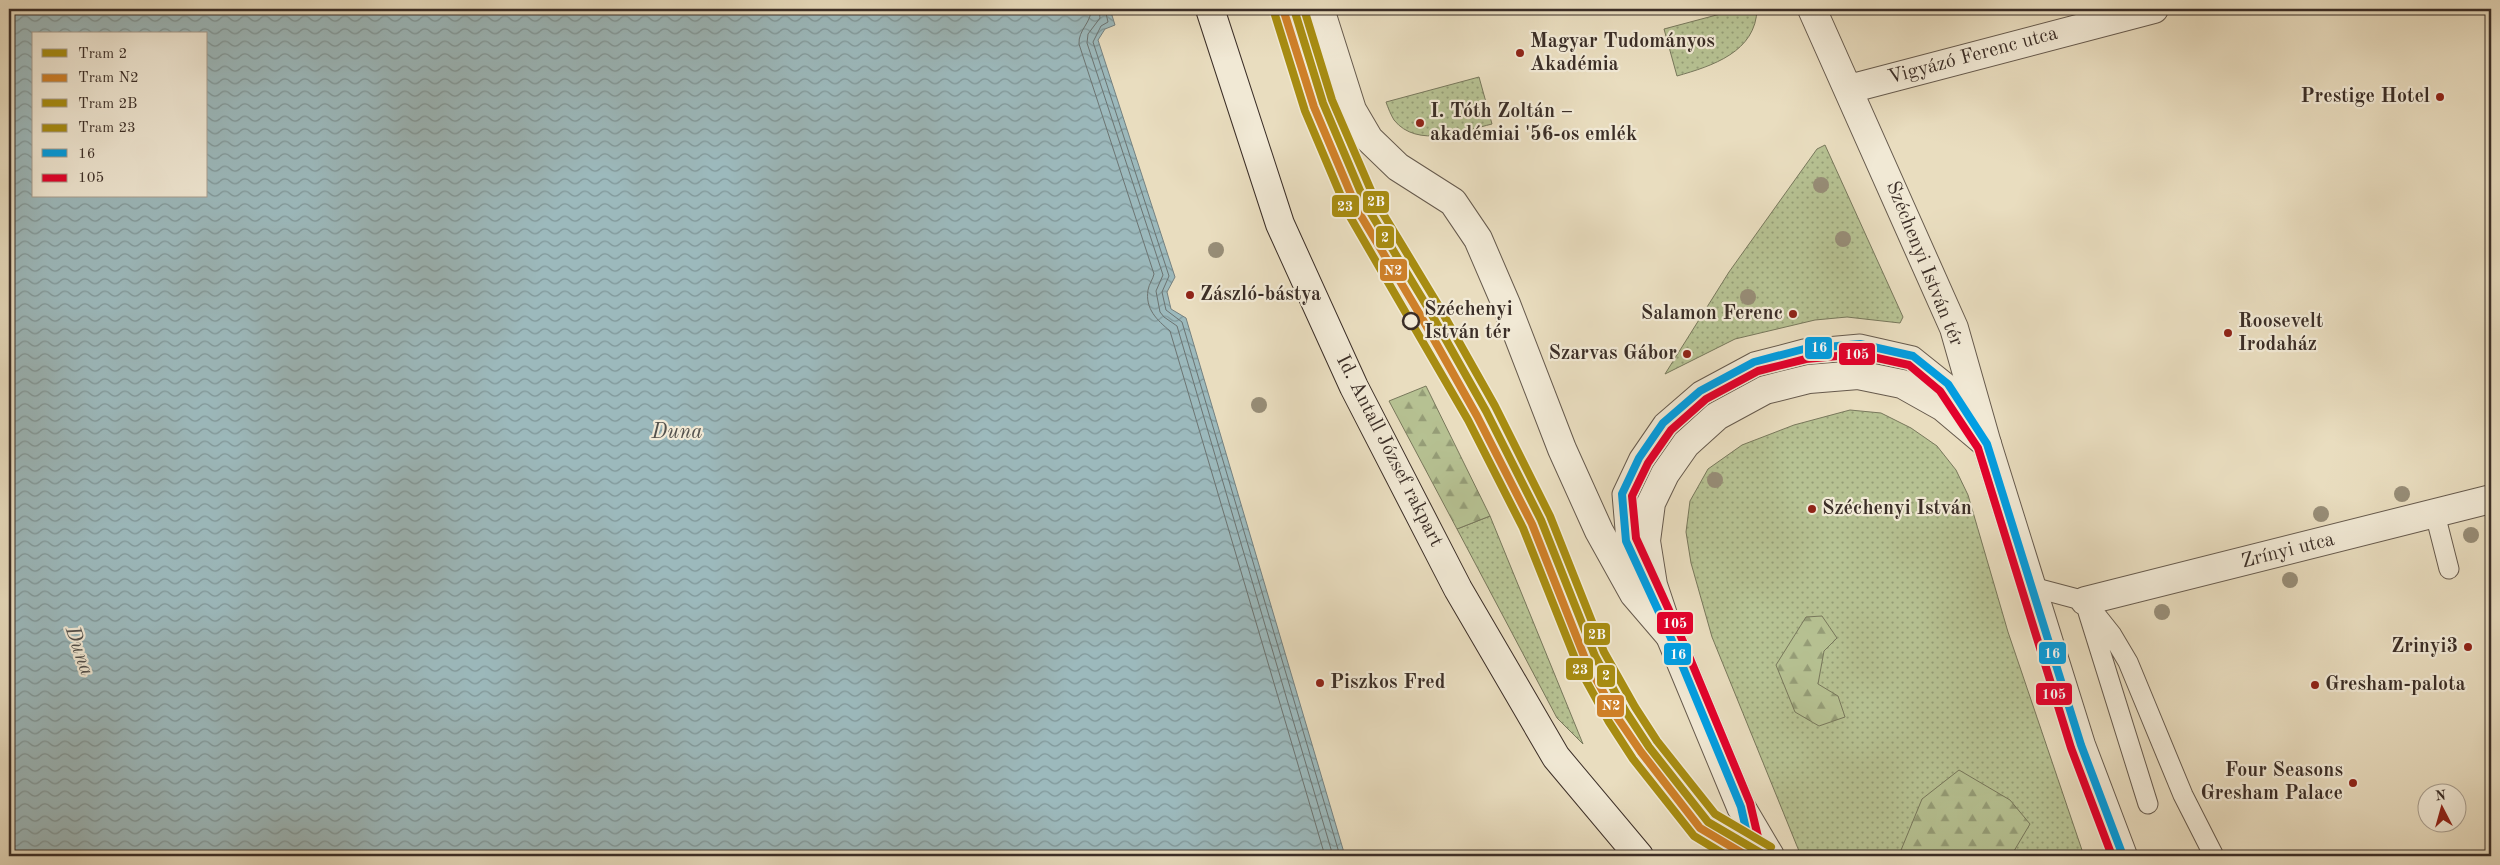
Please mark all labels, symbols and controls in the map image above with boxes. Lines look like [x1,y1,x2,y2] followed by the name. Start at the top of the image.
[1886,24,2060,88] street label: Vigyázó Ferenc utca
[32,32,208,198] legend
[1530,32,1715,75] place label: Magyar Tudományos Akadémia
[78,47,127,62] text: Tram 2
[1514,47,1526,59] marker: Magyar Tudományos Akadémia
[78,71,139,86] text: Tram N2
[2300,87,2430,107] place label: Prestige Hotel
[2434,91,2446,103] marker: Prestige Hotel
[78,97,137,112] text: Tram 2B
[1430,102,1637,145] place label: I. Tóth Zoltán – akadémiai '56-os emlék
[1414,117,1426,129] marker: I. Tóth Zoltán – akadémiai '56-os emlék
[78,121,136,136] text: Tram 23
[78,147,95,162] text: 16
[78,171,104,186] text: 105
[1882,179,1966,349] street label: Széchenyi István tér
[1362,190,1390,214] line badge: 2B
[1331,194,1360,218] line badge: 23
[1367,195,1385,209] text: 2B
[1337,200,1353,214] text: 23
[1375,225,1395,249] line badge: 2
[1381,231,1389,245] text: 2
[1379,258,1408,282] line badge: N2
[1384,264,1402,278] text: N2
[1200,285,1321,305] place label: Zászló-bástya
[1184,289,1196,301] marker: Zászló-bástya
[1424,300,1513,343] place label: Széchenyi István tér
[1641,304,1783,324] place label: Salamon Ferenc
[1787,308,1799,320] marker: Salamon Ferenc
[1402,312,1420,330] marker: Széchenyi István tér
[2238,312,2323,355] place label: Roosevelt Irodaház
[2222,327,2234,339] marker: Roosevelt Irodaház
[1804,336,1833,360] line badge: 16
[1811,341,1827,355] text: 16
[1838,342,1876,366] line badge: 105
[1549,344,1677,364] place label: Szarvas Gábor
[1681,348,1693,360] marker: Szarvas Gábor
[1845,348,1869,362] text: 105
[1332,352,1446,550] street label: Id. Antall József rakpart
[650,422,703,443] water label: Duna
[1822,499,1972,519] place label: Széchenyi István
[1806,503,1818,515] marker: Széchenyi István
[2239,530,2337,572] street label: Zrínyi utca
[1656,611,1694,635] line badge: 105
[1663,617,1687,631] text: 105
[1583,622,1611,646] line badge: 2B
[60,623,97,679] water label: Duna
[1588,628,1606,642] text: 2B
[2391,637,2458,657] place label: Zrinyi3
[2038,641,2067,665] line badge: 16
[2462,641,2474,653] marker: Zrinyi3
[1663,642,1692,666] line badge: 16
[2044,647,2060,661] text: 16
[1670,648,1686,662] text: 16
[1565,657,1594,681] line badge: 23
[1572,663,1588,677] text: 23
[1596,664,1616,688] line badge: 2
[1602,669,1610,683] text: 2
[1330,673,1446,693] place label: Piszkos Fred
[2325,675,2466,695] place label: Gresham-palota
[1314,677,1326,689] marker: Piszkos Fred
[2309,679,2321,691] marker: Gresham-palota
[2035,682,2073,706] line badge: 105
[2042,688,2066,702] text: 105
[1596,694,1625,718] line badge: N2
[1602,699,1620,713] text: N2
[2200,761,2343,804] place label: Four Seasons Gresham Palace
[2347,777,2359,789] marker: Four Seasons Gresham Palace
[2418,782,2468,832] north arrow
[2435,789,2447,804] text: N

